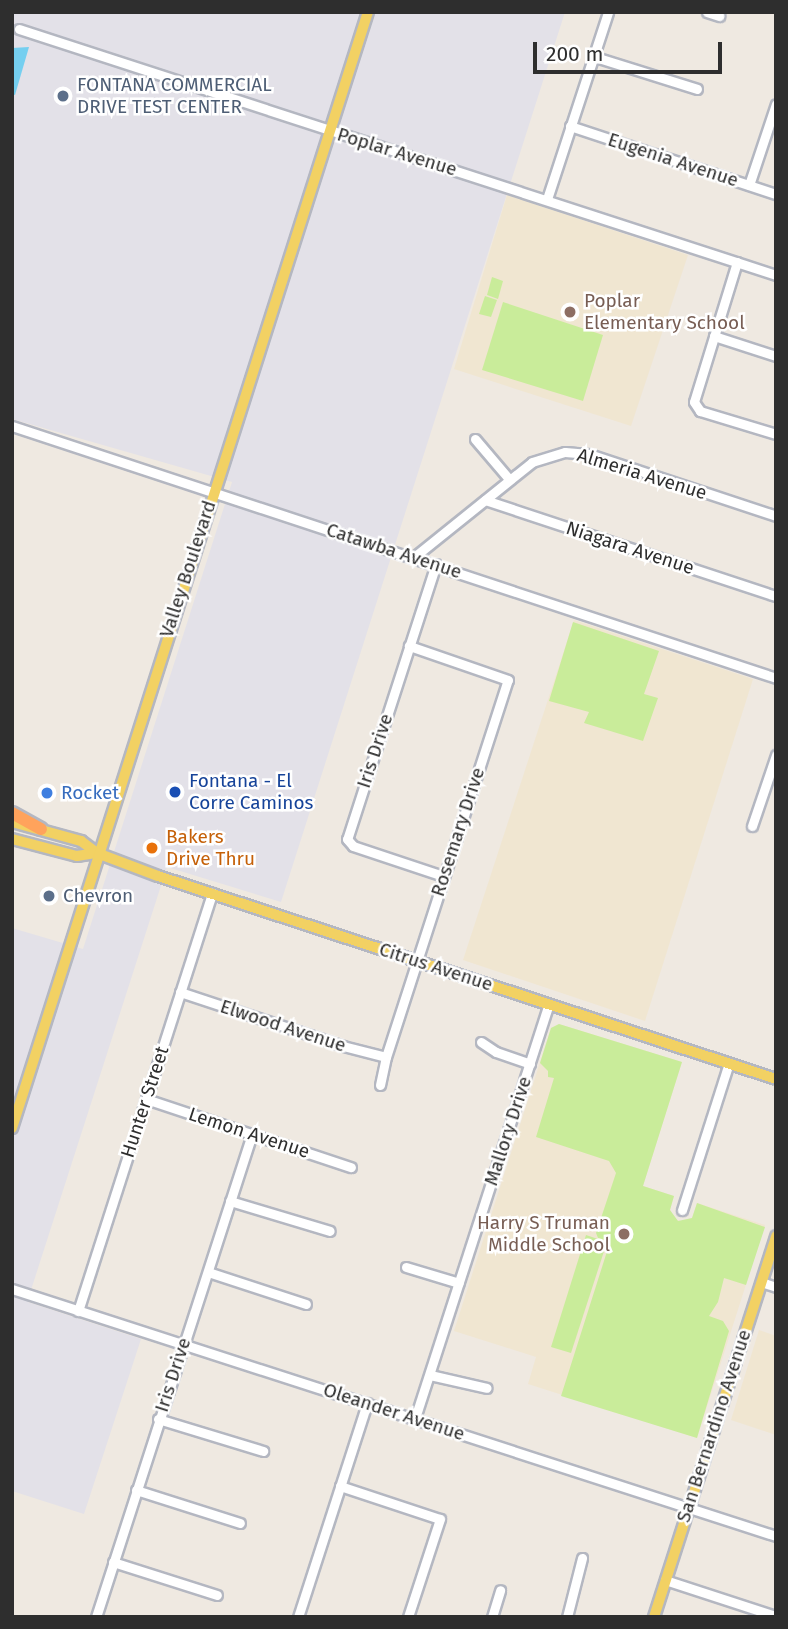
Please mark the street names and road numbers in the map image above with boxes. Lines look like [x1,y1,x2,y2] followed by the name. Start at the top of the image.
[334,123,460,181] street label: Poplar Avenue
[605,128,741,192] street label: Eugenia Avenue
[574,443,710,505] street label: Almeria Avenue
[155,498,221,640] street label: Valley Boulevard
[563,517,697,579] street label: Niagara Avenue
[323,518,465,584] street label: Catawba Avenue
[352,711,398,791] street label: Iris Drive
[426,765,490,899] street label: Rosemary Drive
[376,938,496,996] street label: Citrus Avenue
[217,995,349,1057] street label: Elwood Avenue
[116,1043,174,1161] street label: Hunter Street
[480,1074,536,1188] street label: Mallory Drive
[186,1103,312,1163] street label: Lemon Avenue
[672,1327,756,1525] street label: San Bernardino Avenue
[150,1335,196,1415] street label: Iris Drive
[320,1378,468,1446] street label: Oleander Avenue

